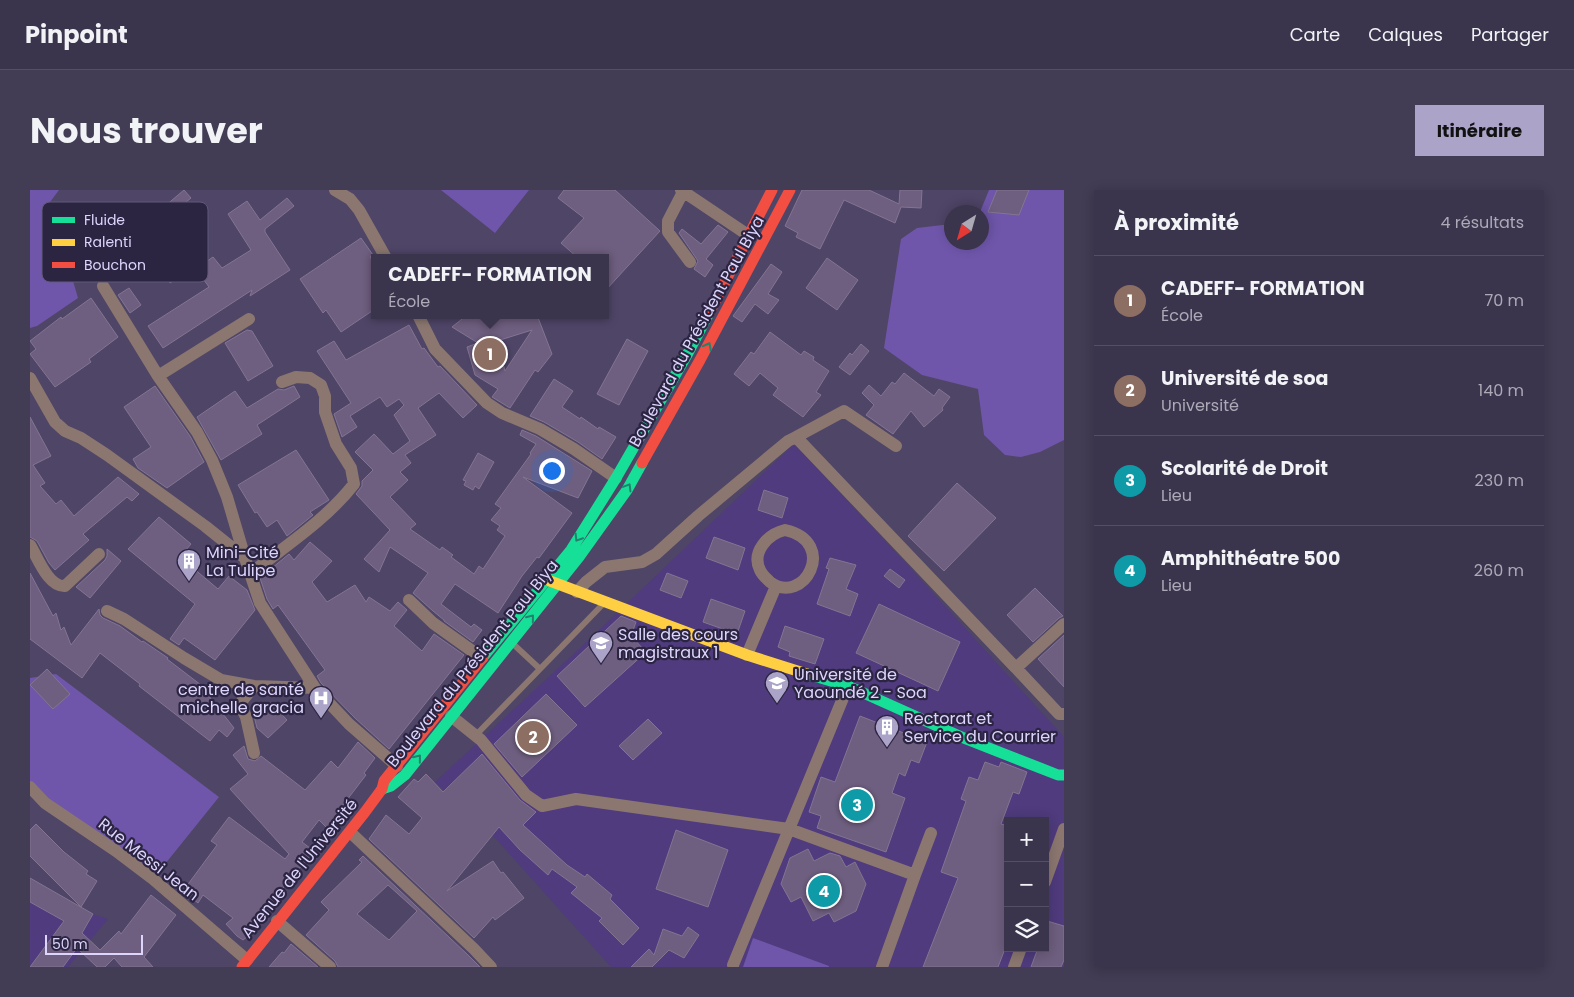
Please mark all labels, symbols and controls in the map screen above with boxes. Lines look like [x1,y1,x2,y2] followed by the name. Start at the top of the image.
[25,18,128,51] text: Pinpoint
[1290,22,1340,47] text: Carte
[1368,22,1443,47] text: Calques
[1471,22,1549,47] text: Partager
[1415,105,1544,156] button: Itinéraire
[30,106,263,155] text: Nous trouver
[42,202,208,282] legend
[944,205,989,250] north arrow
[1114,208,1239,237] text: À proximité
[84,210,125,230] text: Fluide
[1440,211,1524,234] text: 4 résultats
[623,212,770,451] street label: Boulevard du Président Paul Biya
[84,232,132,252] text: Ralenti
[371,254,609,319] popup
[84,255,146,275] text: Bouchon
[388,261,592,288] text: CADEFF- FORMATION
[1161,275,1365,302] text: CADEFF- FORMATION
[1127,289,1133,312] text: 1
[1484,289,1524,312] text: 70 m
[388,290,430,313] text: École
[1161,304,1203,327] text: École
[474,335,506,373] pin: 1
[702,342,712,351] one-way arrow
[1161,365,1328,392] text: Université de soa
[1125,379,1135,402] text: 2
[1478,379,1524,402] text: 140 m
[1161,394,1239,417] text: Université
[1161,455,1328,482] text: Scolarité de Droit
[539,458,565,484] your location
[1125,469,1135,492] text: 3
[1475,469,1524,492] text: 230 m
[622,484,632,493] one-way arrow
[1161,484,1192,507] text: Lieu
[575,533,585,542] one-way arrow
[206,541,279,582] place label: Mini-Cité La Tulipe
[1161,545,1340,572] text: Amphithéatre 500
[176,548,202,582] building icon: Mini-Cité La Tulipe
[381,555,563,772] street label: Boulevard du Président Paul Biya
[1125,559,1135,582] text: 4
[1474,559,1524,582] text: 260 m
[1161,574,1192,597] text: Lieu
[526,614,535,623] one-way arrow
[618,623,738,664] place label: Salle des cours magistraux 1
[588,630,614,664] school or university icon: Salle des cours magistraux 1
[794,663,927,704] place label: Université de Yaoundé 2 - Soa
[764,670,790,704] school or university icon: Université de Yaoundé 2 - Soa
[178,678,304,719] place label: centre de santé michelle gracia
[308,685,334,719] hospital icon: centre de santé michelle gracia
[904,707,1056,748] place label: Rectorat et Service du Courrier
[874,714,900,748] building icon: Rectorat et Service du Courrier
[517,718,549,756] pin: 2
[413,755,421,764] one-way arrow
[841,786,873,824] pin: 3
[236,794,363,943] street label: Avenue de l'Université
[93,813,204,906] street label: Rue Messi Jean
[1004,817,1049,952] map controls
[1004,817,1049,862] button: +
[1004,862,1049,907] button: −
[808,872,840,910] pin: 4
[1004,907,1049,952] button: layers
[45,932,142,955] scale bar
[52,934,88,954] text: 50 m

